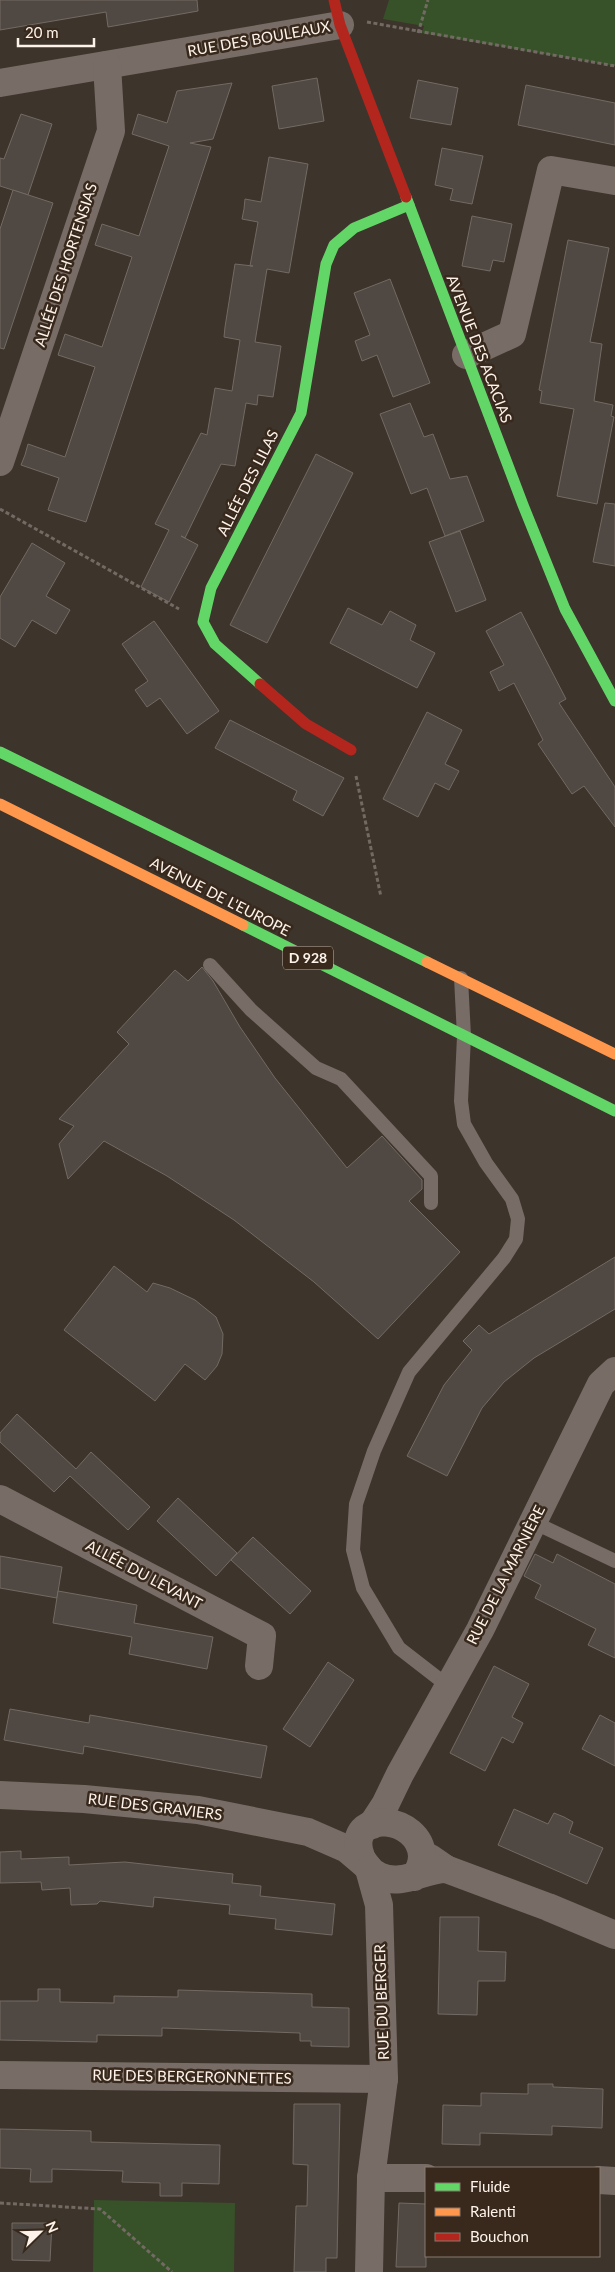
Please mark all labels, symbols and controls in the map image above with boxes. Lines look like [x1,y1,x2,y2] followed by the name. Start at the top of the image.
[18,15,94,47] scale bar
[186,17,332,59] street label: RUE DES BOULEAUX
[25,23,59,41] text: 20 m
[30,181,100,349] street label: ALLÉE DES HORTENSIAS
[443,272,516,425] street label: AVENUE DES ACACIAS
[213,426,282,539] street label: ALLÉE DES LILAS
[147,853,294,939] street label: AVENUE DE L'EUROPE
[283,946,333,970] road number: D 928
[462,1502,548,1647] street label: RUE DE LA MARNIÈRE
[83,1536,206,1612] street label: ALLÉE DU LEVANT
[87,1789,223,1823] street label: RUE DES GRAVIERS
[370,1943,392,2060] street label: RUE DU BERGER
[92,2065,292,2087] street label: RUE DES BERGERONNETTES
[425,2167,600,2257] legend
[470,2177,510,2195] text: Fluide
[470,2202,516,2220] text: Ralenti
[15,2207,65,2257] north arrow
[42,2218,62,2235] text: N
[470,2227,529,2245] text: Bouchon

